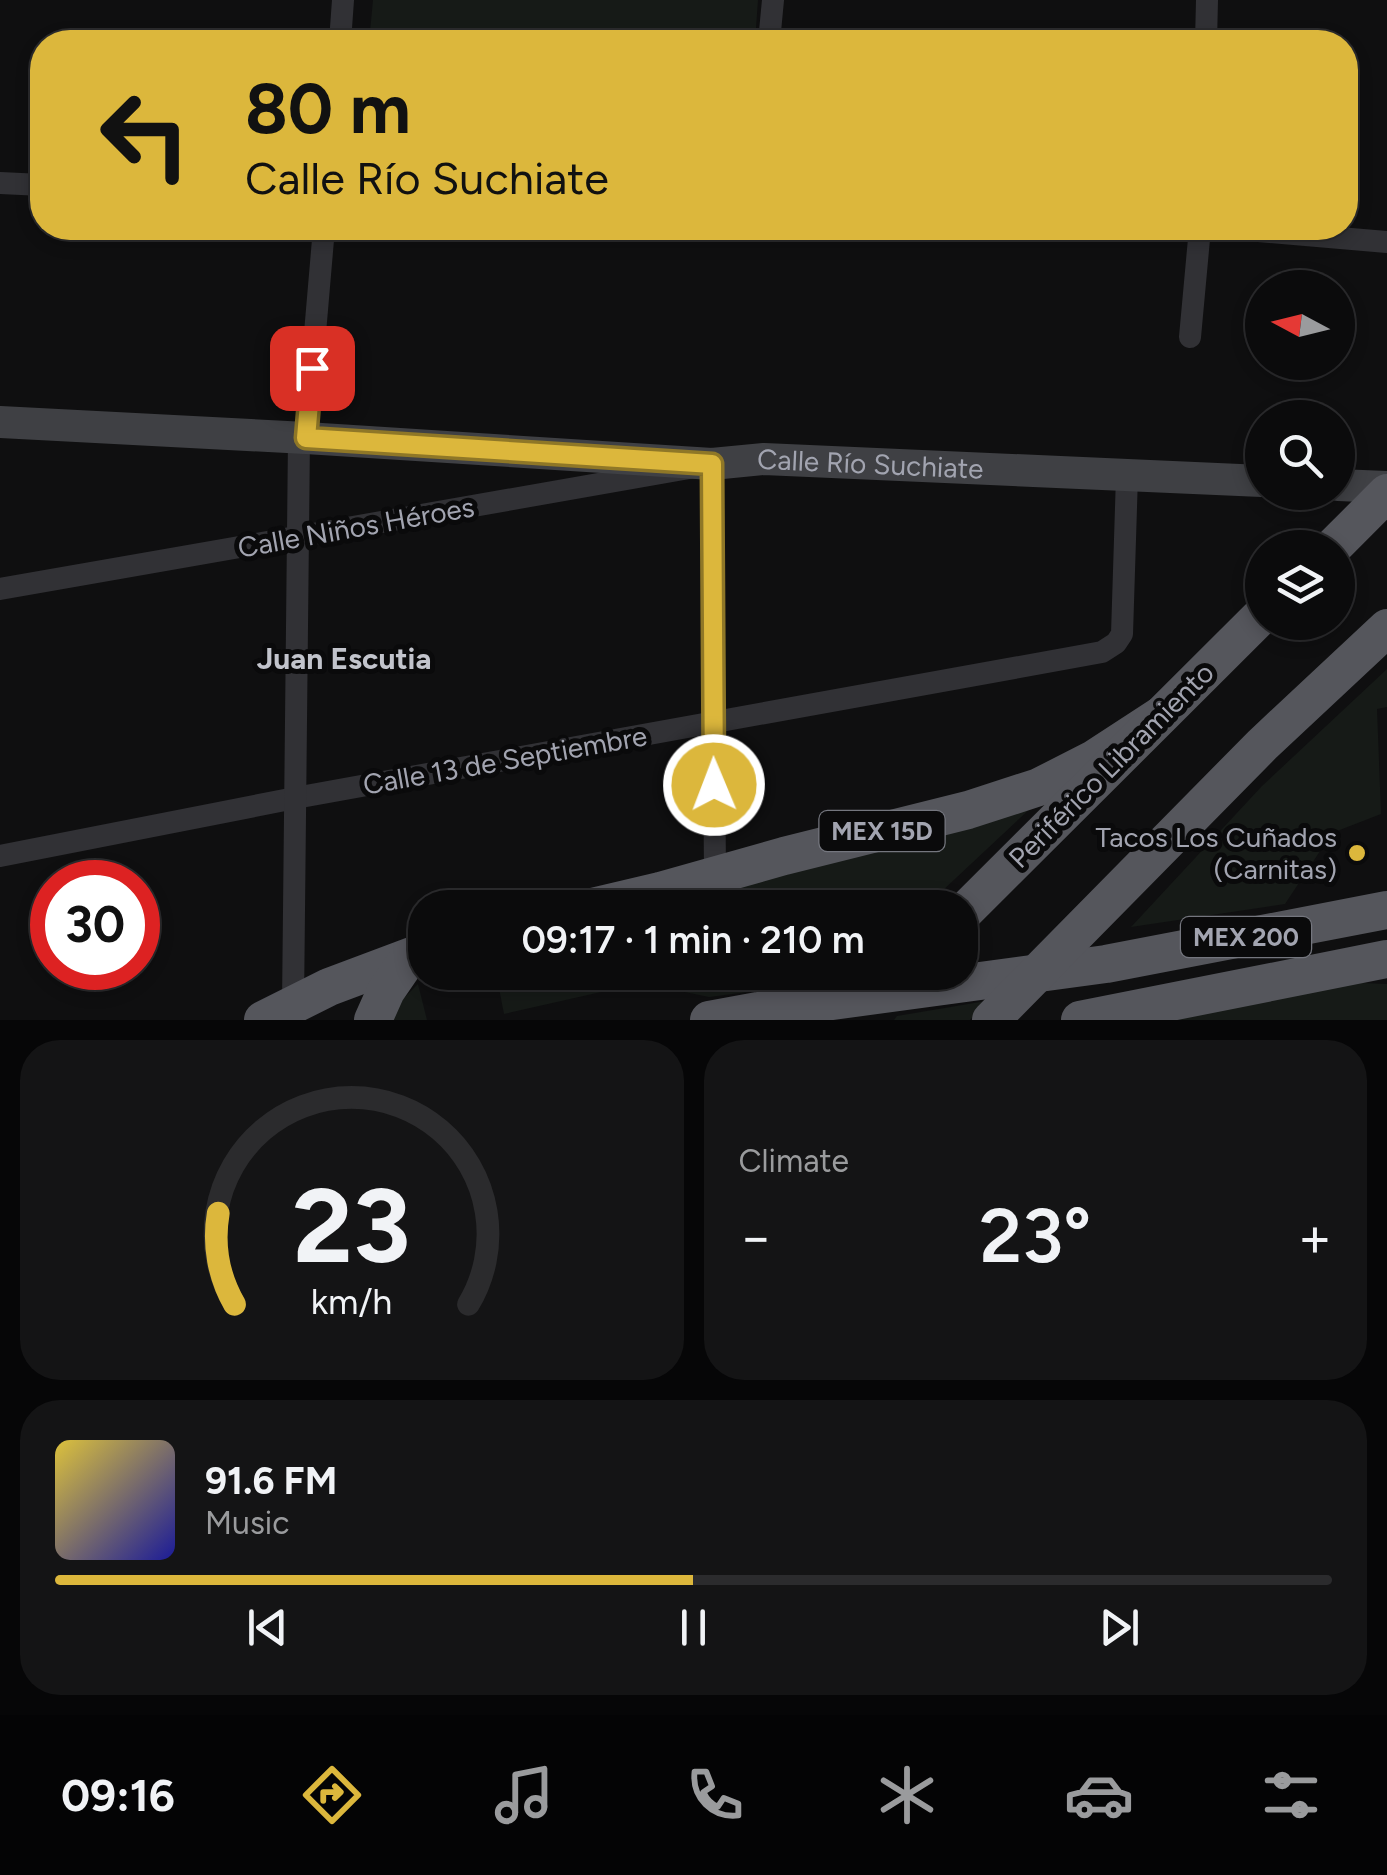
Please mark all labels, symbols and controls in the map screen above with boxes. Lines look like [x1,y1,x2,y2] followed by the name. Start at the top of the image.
[245,66,411,151] text: 80 m
[80,70,210,200] icon: left
[245,151,609,205] text: Calle Río Suchiate
[1245,270,1355,380] north arrow
[1245,270,1355,640] map controls
[270,326,355,411] pin
[285,341,340,396] icon: arrive
[1245,400,1355,510] button: search
[757,442,984,486] street label: Calle Río Suchiate
[235,489,477,565] street label: Calle Niños Héroes
[1245,530,1355,640] button: layers
[257,640,431,677] district label: Juan Escutia
[1001,655,1221,875] street label: Periférico Libramiento
[360,718,650,802] street label: Calle 13 de Septiembre
[662,733,766,837] position arrow
[820,811,944,851] road number: MEX 15D
[1095,820,1337,886] place label: Tacos Los Cuñados (Carnitas)
[1346,842,1368,864] marker: Tacos Los Cuñados (Carnitas)
[30,860,160,990] speed limit sign: 30
[522,917,865,963] text: 09:17 · 1 min · 210 m
[1181,917,1311,957] road number: MEX 200
[739,1142,849,1180] text: Climate
[293,1163,411,1288] text: 23
[979,1191,1091,1281] text: 23°
[739,1204,773,1270] text: −
[1298,1204,1332,1270] text: +
[311,1280,393,1323] text: km/h
[205,1458,337,1504] text: 91.6 FM
[205,1504,290,1542] text: Music
[240,1600,295,1655] icon: previous
[666,1600,721,1655] icon: pause
[1092,1600,1147,1655] icon: next
[297,1760,367,1830] icon: directions
[489,1760,559,1830] icon: music
[680,1760,750,1830] icon: phone
[872,1760,942,1830] icon: climate
[1064,1760,1134,1830] icon: car
[1256,1760,1326,1830] icon: filters
[61,1768,175,1822] text: 09:16

